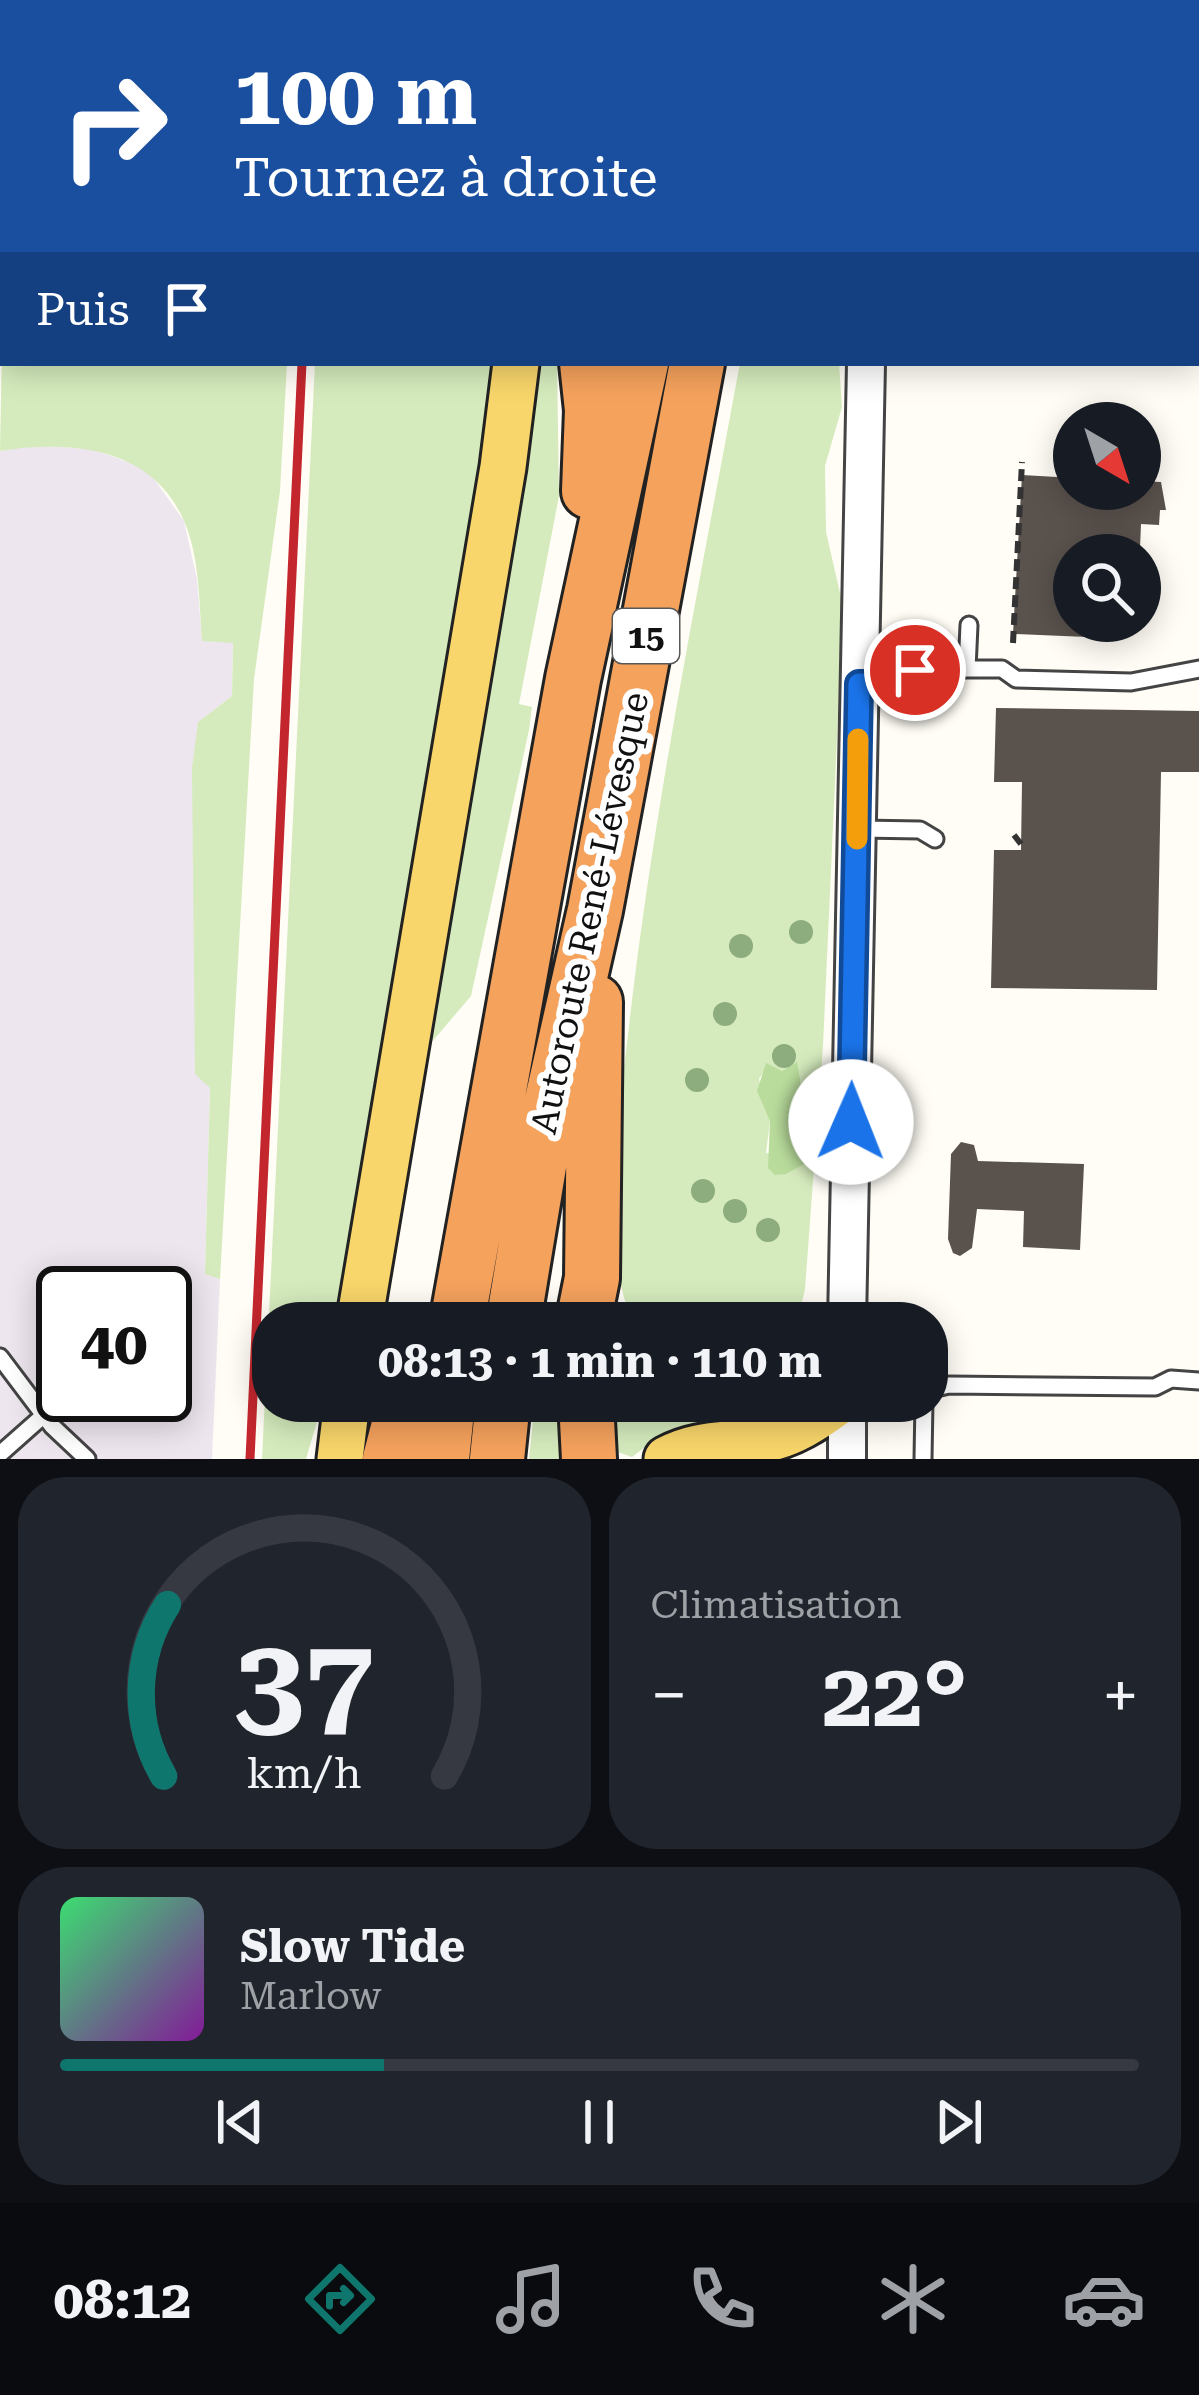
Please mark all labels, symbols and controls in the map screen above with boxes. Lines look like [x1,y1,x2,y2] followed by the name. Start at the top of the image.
[234,46,477,144] text: 100 m
[36,48,192,204] icon: right
[234,146,658,209] text: Tournez à droite
[154,276,220,342] icon: arrive
[36,283,130,336] text: Puis
[1053,402,1161,510] north arrow
[1053,402,1161,642] map controls
[1053,534,1161,642] button: search
[613,609,679,663] road number: 15
[864,619,966,721] pin
[882,637,948,703] icon: arrive
[523,688,657,1138] street label: Autoroute René-Lévesque
[788,1059,914,1185] position arrow
[36,1266,192,1422] speed limit sign: 40
[378,1335,822,1388] text: 08:13 · 1 min · 110 m
[651,1582,902,1628] text: Climatisation
[234,1609,374,1755] text: 37
[822,1643,968,1748] text: 22°
[651,1657,687,1734] text: −
[1102,1657,1139,1734] text: +
[247,1748,362,1798] text: km/h
[240,1920,465,1973] text: Slow Tide
[240,1973,381,2019] text: Marlow
[207,2089,273,2155] icon: previous
[566,2089,632,2155] icon: pause
[926,2089,992,2155] icon: next
[298,2257,382,2341] icon: directions
[489,2257,573,2341] icon: music
[680,2257,764,2341] icon: phone
[871,2257,955,2341] icon: climate
[1062,2257,1146,2341] icon: car
[53,2268,191,2331] text: 08:12

